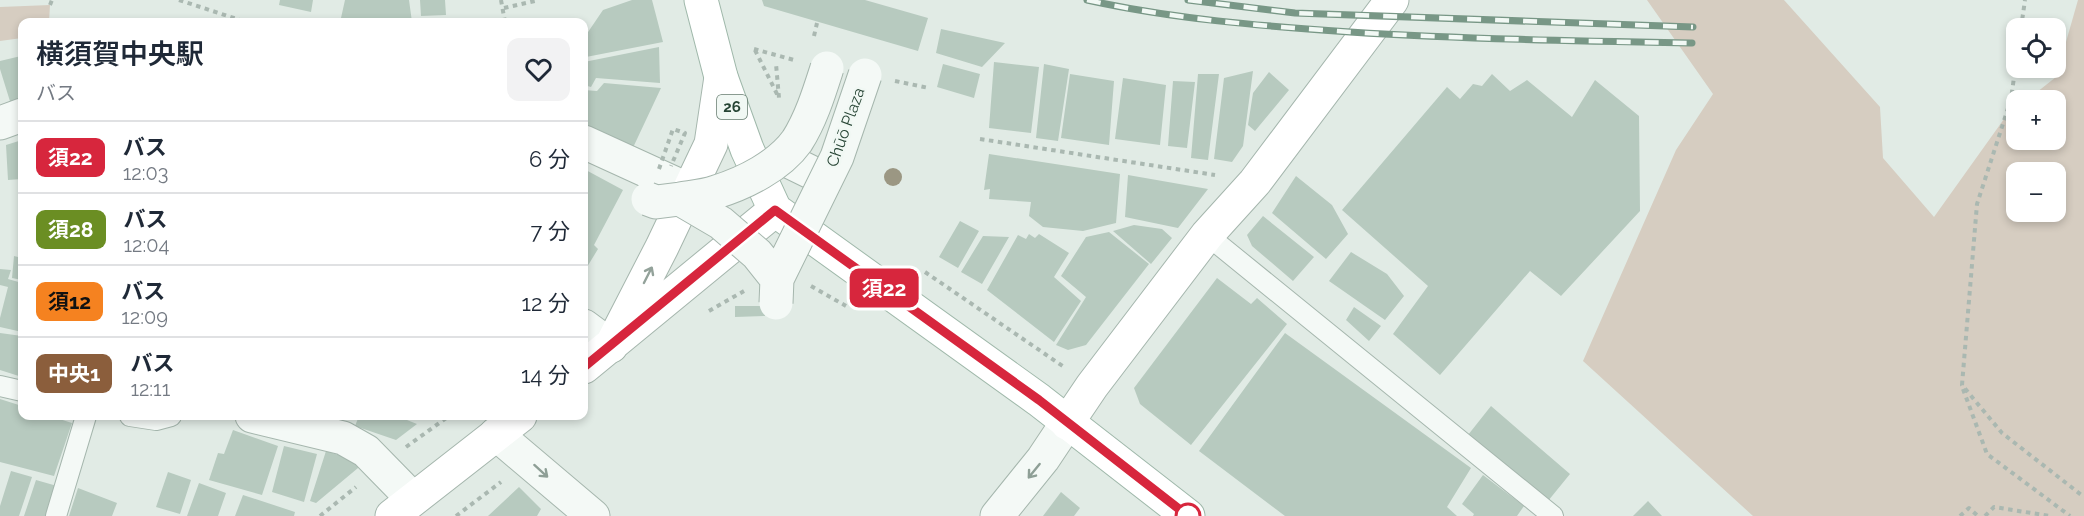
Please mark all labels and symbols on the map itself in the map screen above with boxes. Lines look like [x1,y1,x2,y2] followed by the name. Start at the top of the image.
[822,85,869,169] street label: Chūō Plaza
[717,95,747,119] road number: 26
[642,266,654,284] one-way arrow
[850,268,918,308] line badge: 須22
[1027,463,1041,478] one-way arrow
[533,464,548,478] one-way arrow
[1175,503,1201,516] unlabelled marker

